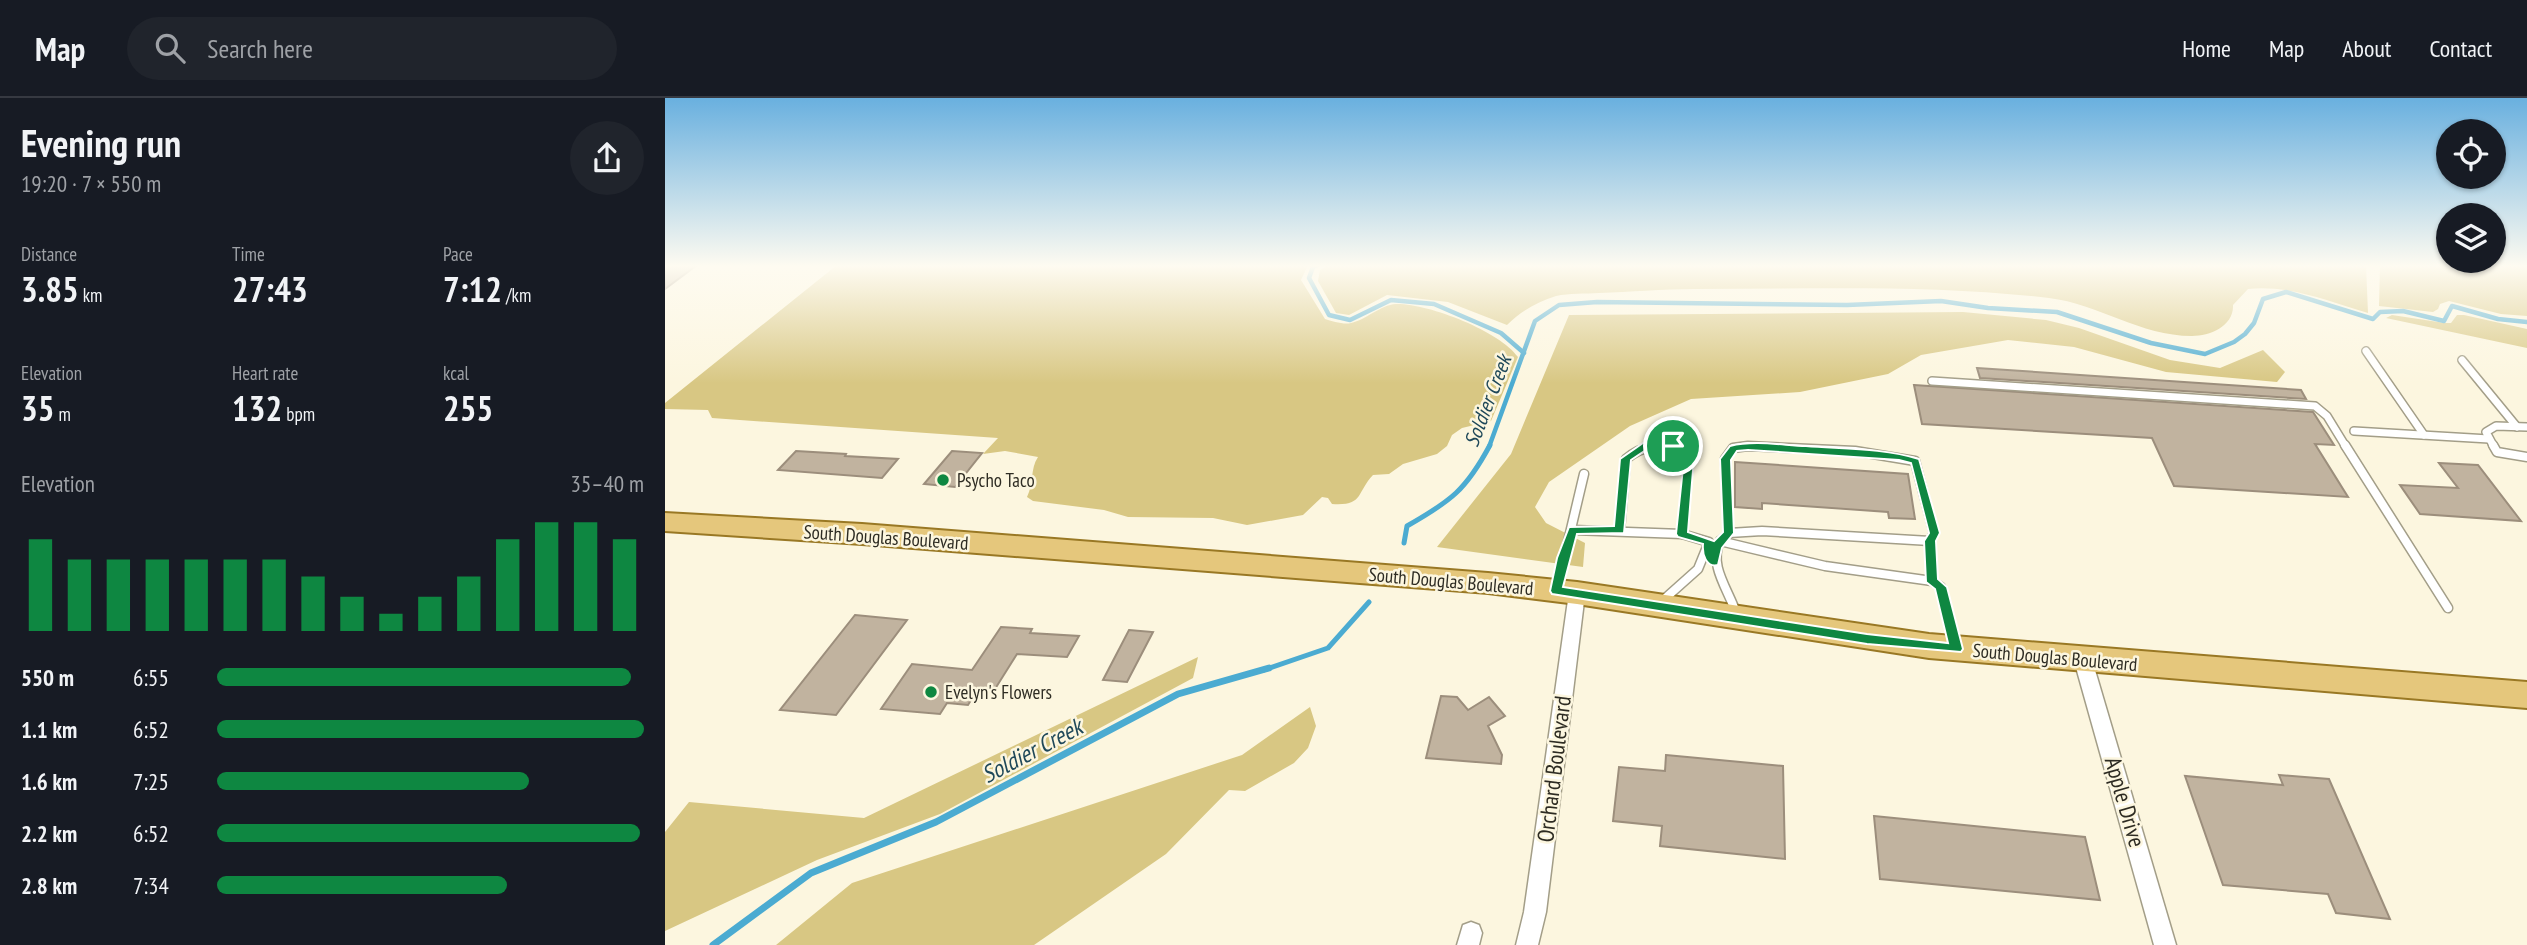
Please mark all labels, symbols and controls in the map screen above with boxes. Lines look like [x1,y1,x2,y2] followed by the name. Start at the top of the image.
[127,17,617,80] search box
[35,27,85,70] text: Map
[151,29,189,67] icon: search
[207,32,313,65] text: Search here
[2182,33,2231,64] text: Home
[2269,33,2304,64] text: Map
[2342,33,2391,64] text: About
[2429,33,2492,64] text: Contact
[21,118,181,167] text: Evening run
[2436,119,2506,273] map controls
[2436,119,2506,189] button: locate
[570,121,644,195] button: share
[21,169,161,198] text: 19:20 · 7 × 550 m
[2436,203,2506,273] button: layers
[21,242,77,266] text: Distance
[232,242,265,266] text: Time
[443,242,473,266] text: Pace
[21,266,79,312] text: 3.85
[232,266,308,312] text: 27:43
[443,266,502,312] text: 7:12
[79,283,102,307] text: km
[502,283,531,307] text: /km
[1458,349,1518,450] water label: Soldier Creek
[21,361,82,385] text: Elevation
[232,361,298,385] text: Heart rate
[443,361,469,385] text: kcal
[21,385,54,431] text: 35
[232,385,282,431] text: 132
[443,385,493,431] text: 255
[54,402,71,426] text: m
[282,402,315,426] text: bpm
[1643,416,1703,476] pin
[1654,427,1692,465] icon: arrive
[957,468,1035,492] place label: Psycho Taco
[21,469,95,498] text: Elevation
[571,469,644,498] text: 35–40 m
[935,472,951,488] marker: Psycho Taco
[803,519,969,555] street label: South Douglas Boulevard
[1368,562,1534,600] street label: South Douglas Boulevard
[1972,638,2138,676] street label: South Douglas Boulevard
[21,663,74,692] text: 550 m
[133,663,169,692] text: 6:55
[945,680,1052,704] place label: Evelyn's Flowers
[923,684,939,700] marker: Evelyn's Flowers
[1530,694,1577,844] street label: Orchard Boulevard
[976,710,1090,790] water label: Soldier Creek
[21,715,77,744] text: 1.1 km
[133,715,169,744] text: 6:52
[2099,753,2152,850] street label: Apple Drive
[21,767,77,796] text: 1.6 km
[133,767,169,796] text: 7:25
[21,819,77,848] text: 2.2 km
[133,819,169,848] text: 6:52
[21,871,77,900] text: 2.8 km
[133,871,169,900] text: 7:34

